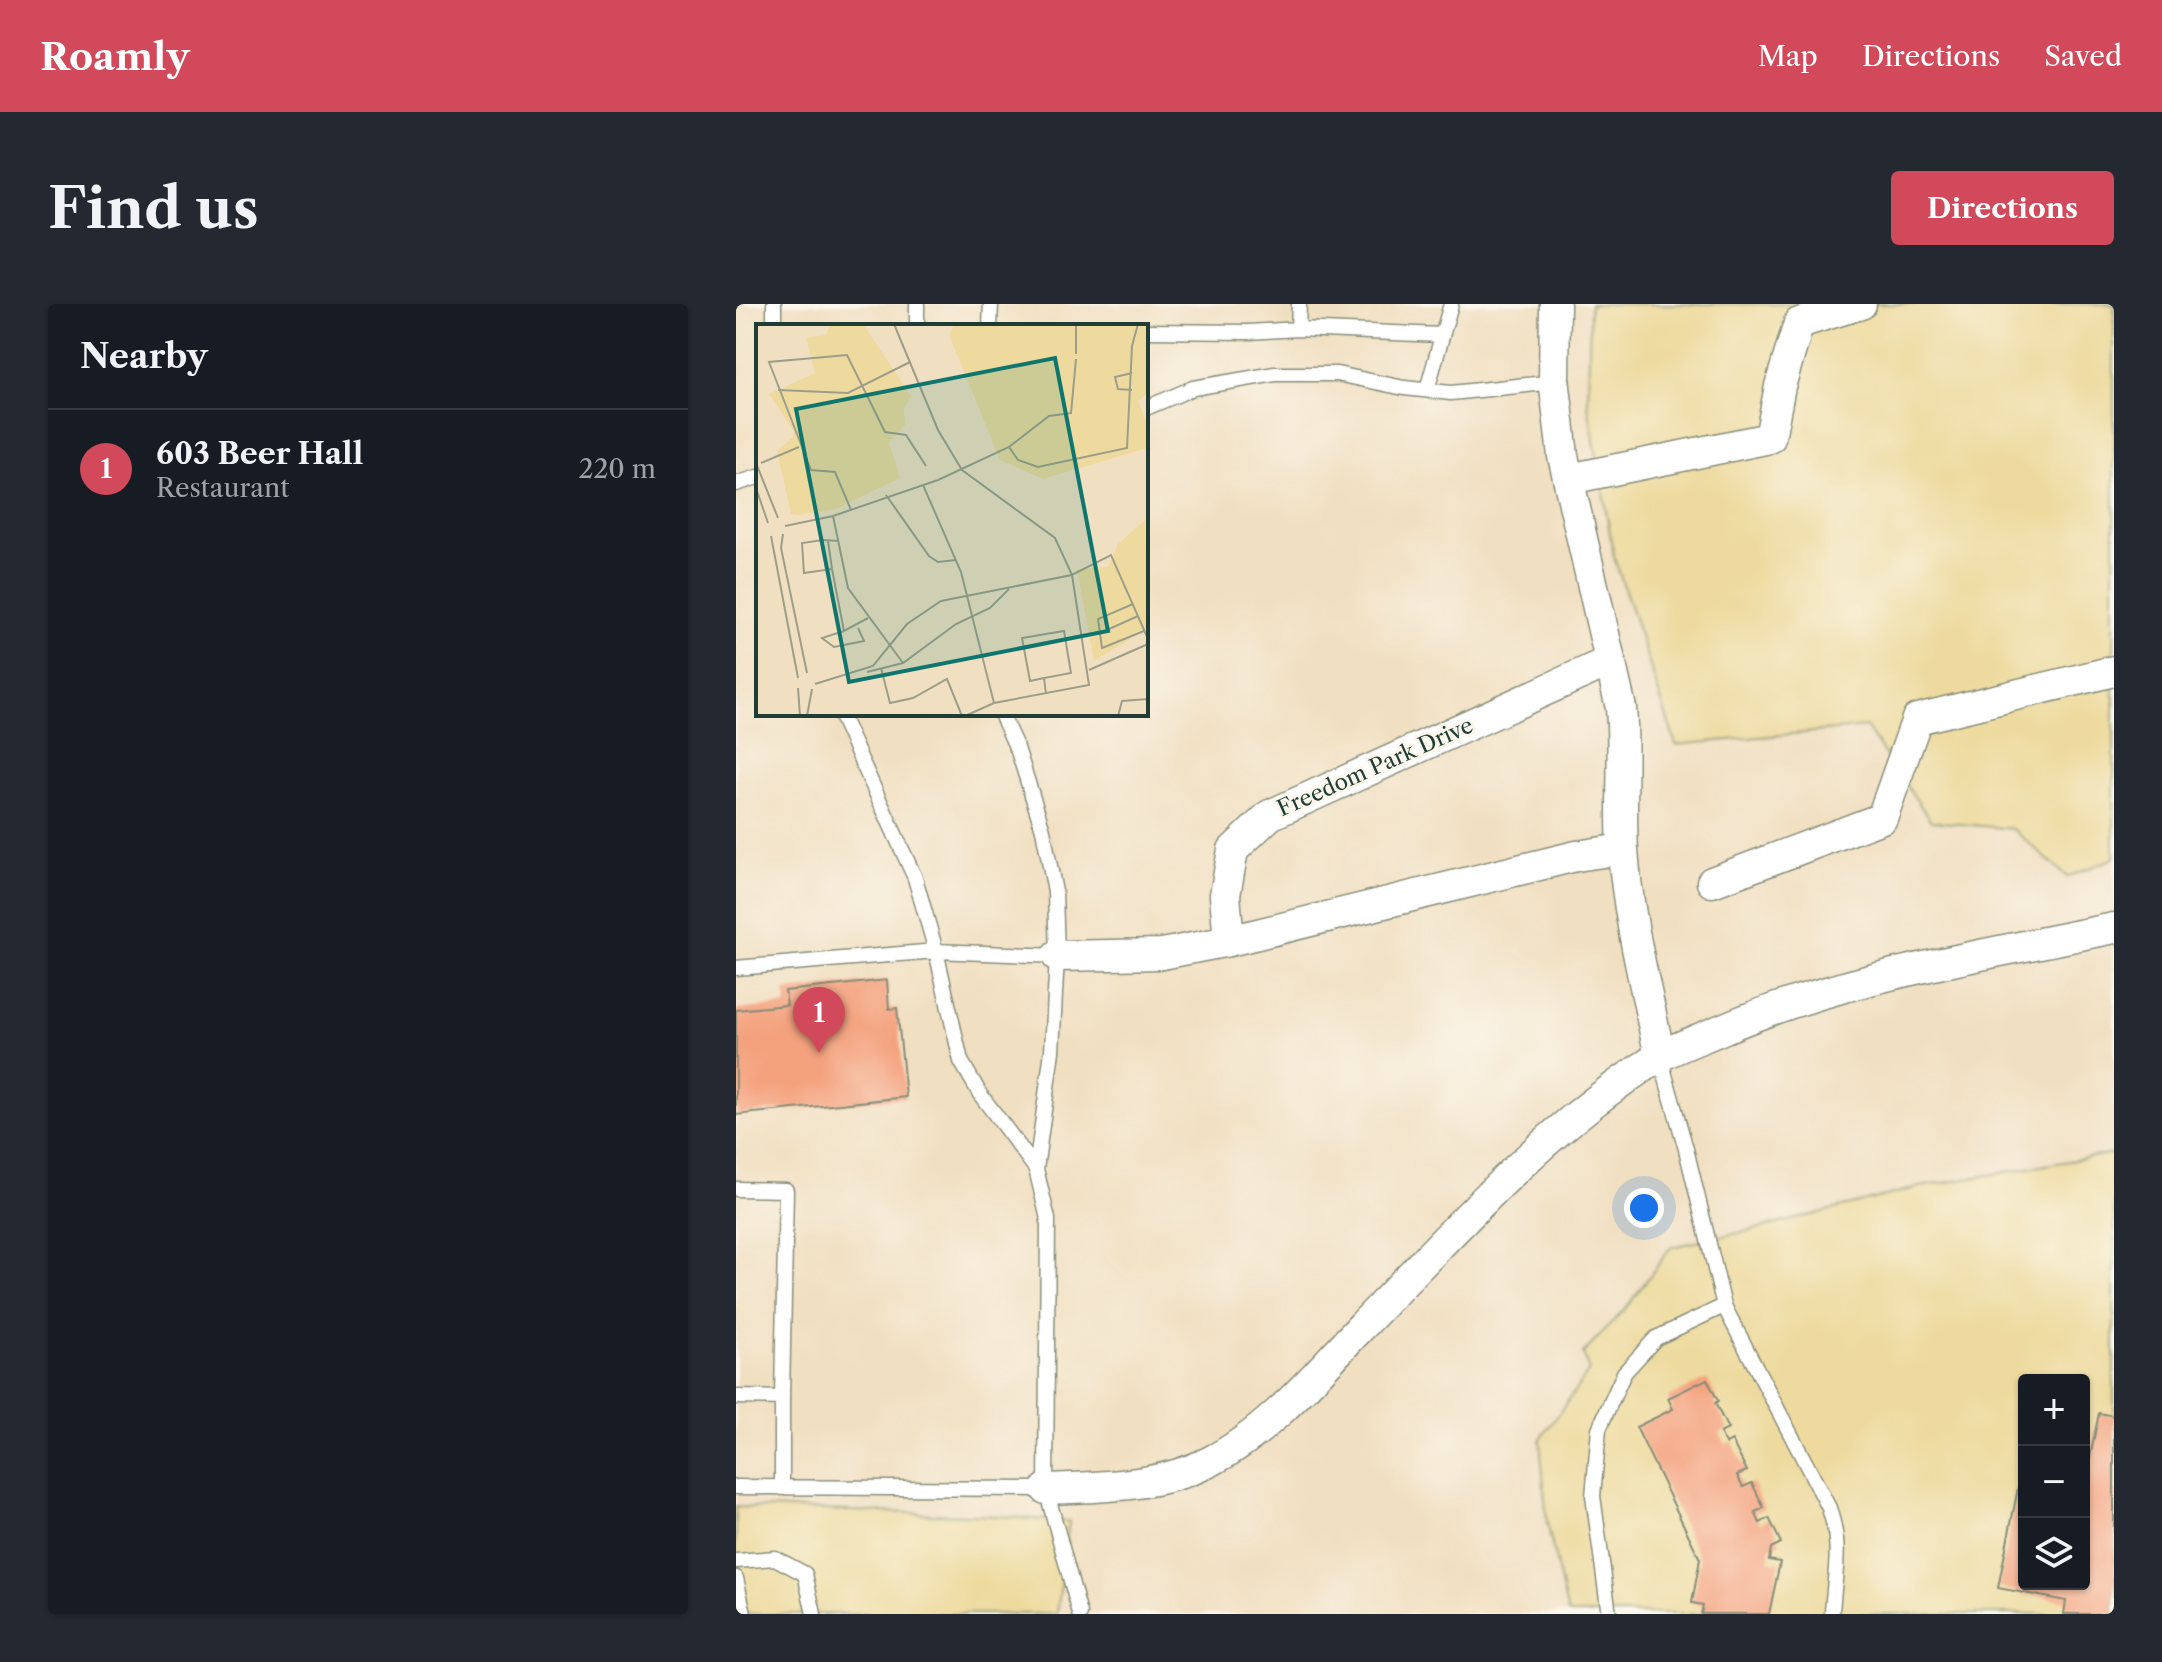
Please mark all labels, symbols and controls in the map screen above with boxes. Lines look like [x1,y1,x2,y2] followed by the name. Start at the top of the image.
[40,33,189,80] text: Roamly
[1758,39,1818,73] text: Map
[1862,39,2000,73] text: Directions
[2044,39,2122,73] text: Saved
[1891,171,2114,245] button: Directions
[48,174,259,243] text: Find us
[756,324,1148,716] inset map
[80,335,208,377] text: Nearby
[156,435,363,472] text: 603 Beer Hall
[100,453,112,485] text: 1
[578,453,656,485] text: 220 m
[156,472,290,504] text: Restaurant
[1273,712,1477,822] street label: Freedom Park Drive
[793,987,845,1053] pin: 1
[1624,1188,1664,1228] your location
[2018,1374,2090,1590] map controls
[2018,1374,2090,1446] button: +
[2018,1446,2090,1518] button: −
[2018,1518,2090,1590] button: layers

